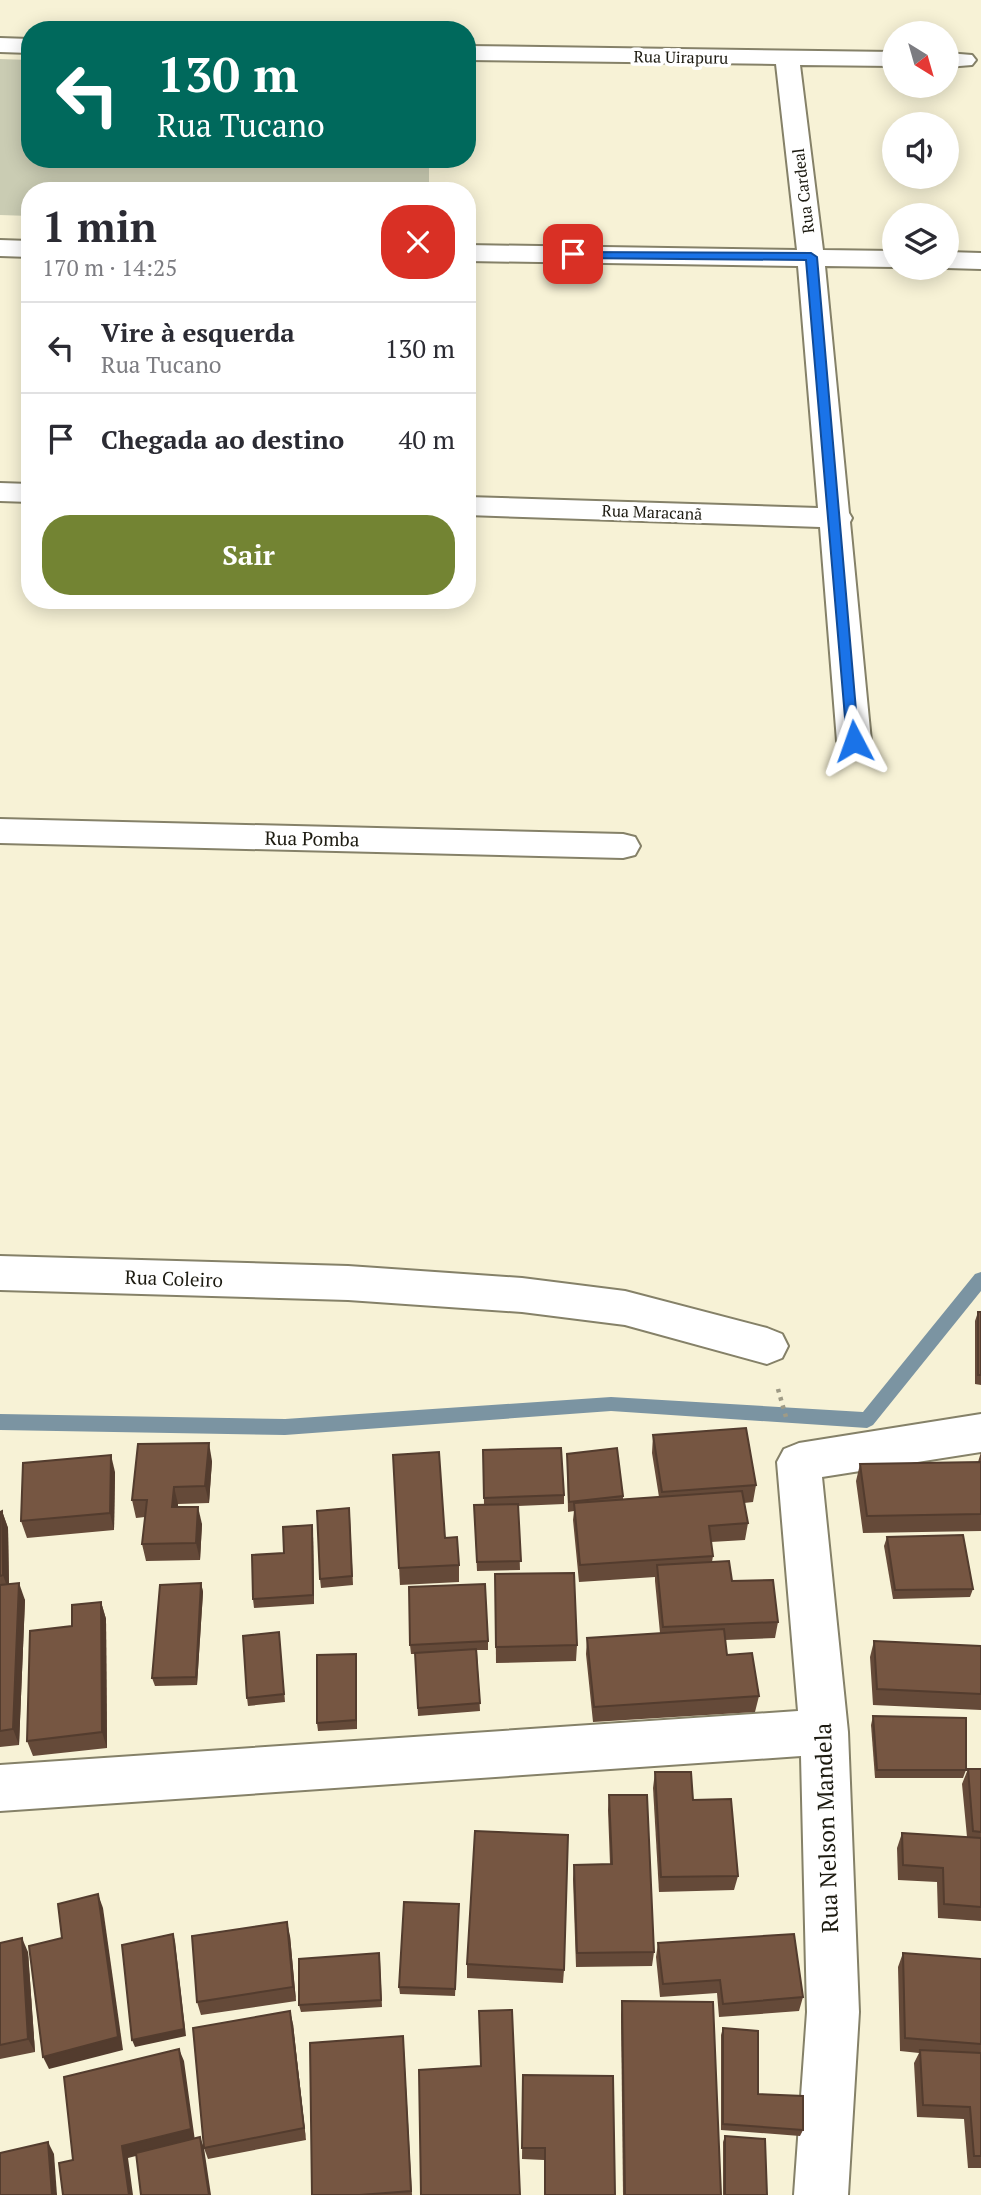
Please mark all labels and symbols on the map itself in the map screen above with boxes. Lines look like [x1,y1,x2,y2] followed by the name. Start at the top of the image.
[882,21,959,98] north arrow
[633,45,729,69] street label: Rua Uirapuru
[787,147,819,235] street label: Rua Cardeal
[543,224,603,284] pin
[601,499,703,525] street label: Rua Maracanã
[817,704,891,778] position arrow
[264,825,360,851] street label: Rua Pomba
[124,1264,224,1292] street label: Rua Coleiro
[807,1722,845,1934] street label: Rua Nelson Mandela

